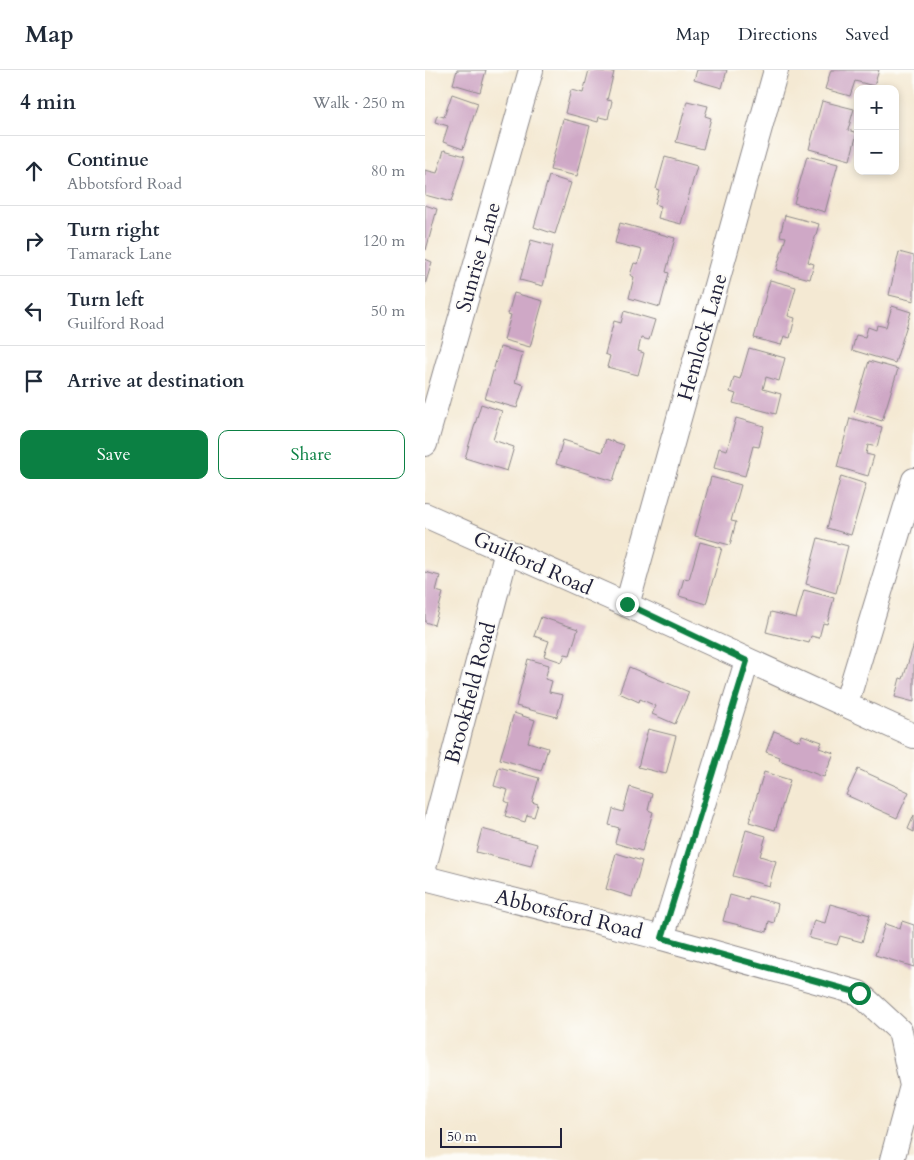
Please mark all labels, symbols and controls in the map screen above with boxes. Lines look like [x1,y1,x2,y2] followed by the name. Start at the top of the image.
[25,18,74,51] text: Map
[676,22,710,47] text: Map
[738,22,817,47] text: Directions
[845,22,889,47] text: Saved
[854,85,899,175] map controls
[854,85,899,130] button: +
[20,88,76,117] text: 4 min
[313,92,405,114] text: Walk · 250 m
[854,130,899,175] button: −
[67,147,149,173] text: Continue
[20,157,48,185] icon: ahead
[371,160,405,182] text: 80 m
[67,173,182,195] text: Abbotsford Road
[449,199,508,315] street label: Sunrise Lane
[67,217,159,243] text: Turn right
[20,227,48,255] icon: right
[363,230,405,252] text: 120 m
[67,243,172,265] text: Tamarack Lane
[670,270,735,404] street label: Hemlock Lane
[67,287,144,313] text: Turn left
[20,297,48,325] icon: left
[371,300,405,322] text: 50 m
[67,313,164,335] text: Guilford Road
[20,367,48,395] icon: arrive
[67,368,244,394] text: Arrive at destination
[20,430,208,479] button: Save
[218,430,405,479] button: Share
[469,524,597,603] street label: Guilford Road
[616,593,639,616] route end
[438,619,503,767] street label: Brookfield Road
[492,882,646,947] street label: Abbotsford Road
[848,982,871,1005] route start
[440,1125,563,1148] scale bar
[447,1127,477,1146] text: 50 m

